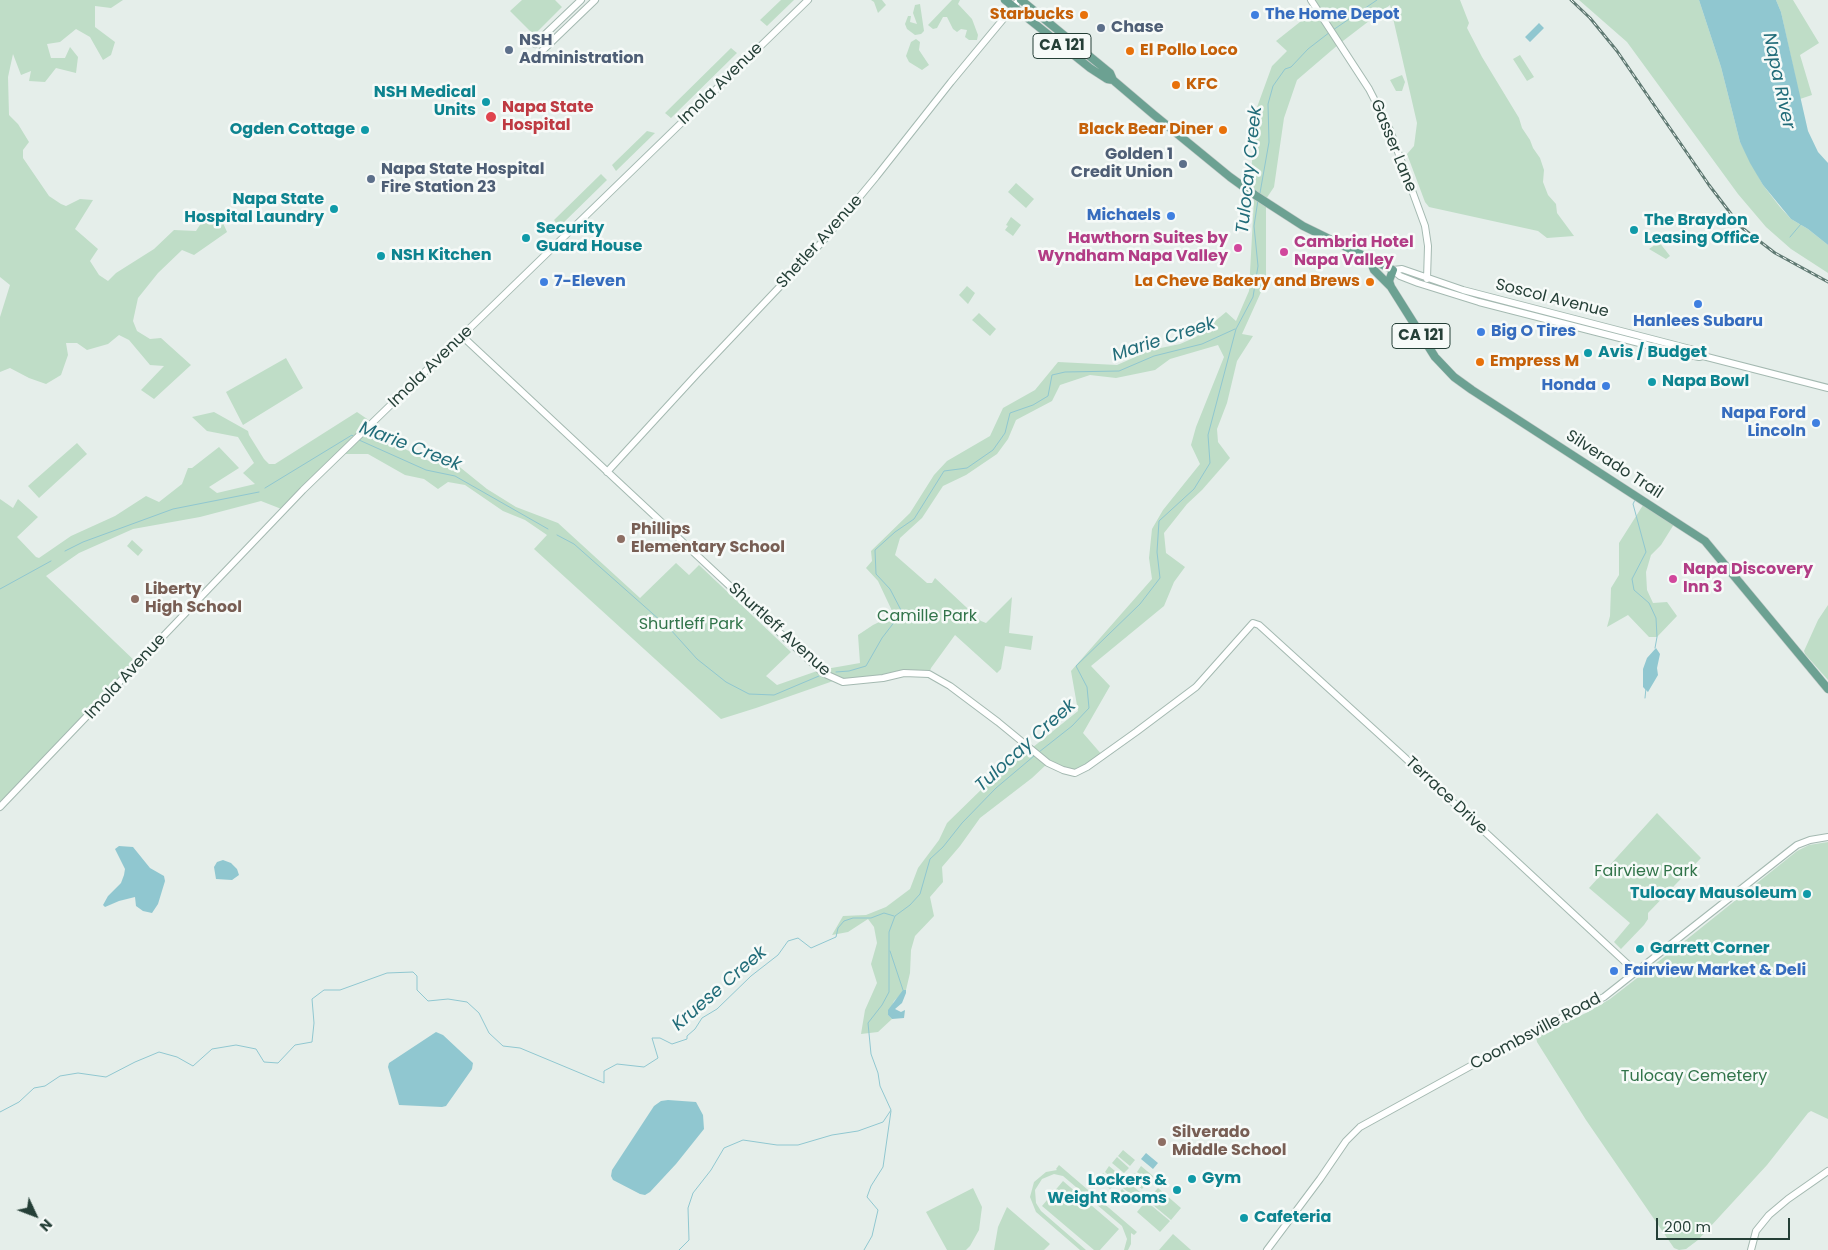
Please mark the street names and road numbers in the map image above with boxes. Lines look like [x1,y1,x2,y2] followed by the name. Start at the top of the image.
[1033,34,1091,58] road number: CA 121
[675,39,767,129] street label: Imola Avenue
[1366,97,1420,195] street label: Gasser Lane
[773,191,867,293] street label: Shetler Avenue
[1493,276,1611,322] street label: Soscol Avenue
[385,322,477,412] street label: Imola Avenue
[1392,324,1450,348] road number: CA 121
[1562,427,1666,503] street label: Silverado Trail
[724,579,834,681] street label: Shurtleff Avenue
[82,630,170,724] street label: Imola Avenue
[1401,753,1491,839] street label: Terrace Drive
[1467,989,1605,1075] street label: Coombsville Road

